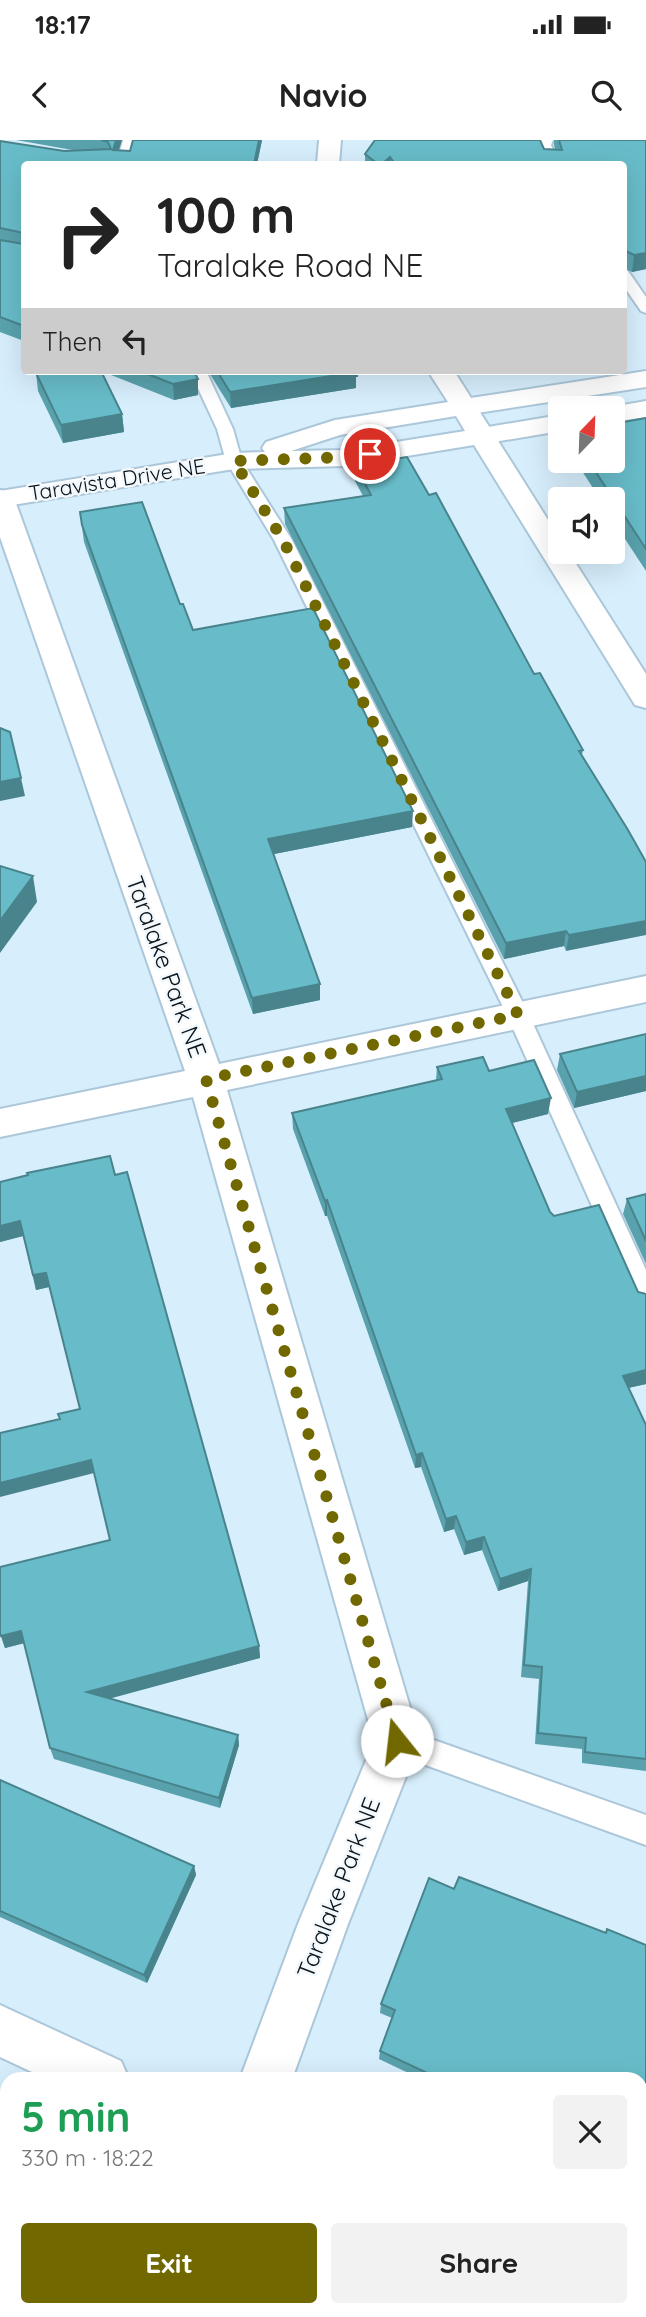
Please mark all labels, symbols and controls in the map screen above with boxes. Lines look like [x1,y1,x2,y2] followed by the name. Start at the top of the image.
[35,8,91,41] text: 18:17
[279,75,367,115] text: Navio
[21,76,59,114] icon: back
[587,76,625,114] icon: search
[157,184,295,245] text: 100 m
[42,189,133,280] icon: right
[157,245,423,285] text: Taralake Road NE
[116,322,154,360] icon: left
[42,325,102,358] text: Then
[548,396,625,472] north arrow
[548,396,625,564] map controls
[340,424,400,484] pin
[351,435,389,473] icon: arrive
[27,452,207,506] street label: Taravista Drive NE
[548,487,625,564] button: sound
[120,872,214,1062] street label: Taralake Park NE
[360,1704,434,1778] position arrow
[290,1793,386,1982] street label: Taralake Park NE
[21,2090,131,2143] text: 5 min
[553,2095,627,2169] button: close
[21,2143,154,2172] text: 330 m · 18:22
[21,2223,317,2303] button: Exit
[331,2223,627,2303] button: Share

